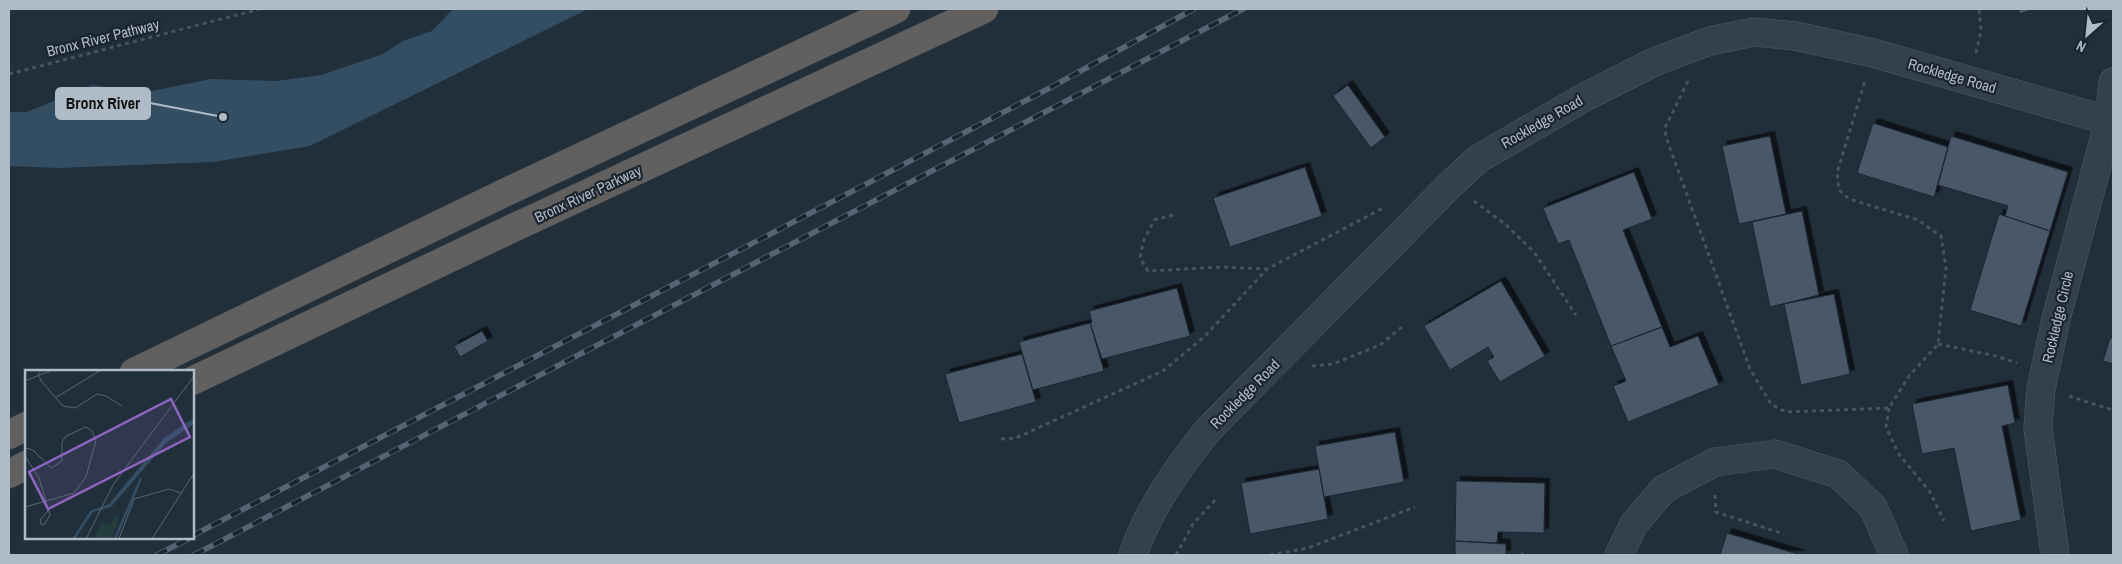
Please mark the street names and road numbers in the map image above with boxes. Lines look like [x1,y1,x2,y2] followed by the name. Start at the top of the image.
[44,13,162,62] street label: Bronx River Pathway
[1906,53,1999,98] street label: Rockledge Road
[1497,90,1586,153] street label: Rockledge Road
[531,159,645,227] street label: Bronx River Parkway
[2037,269,2078,365] street label: Rockledge Circle
[1205,354,1284,433] street label: Rockledge Road

